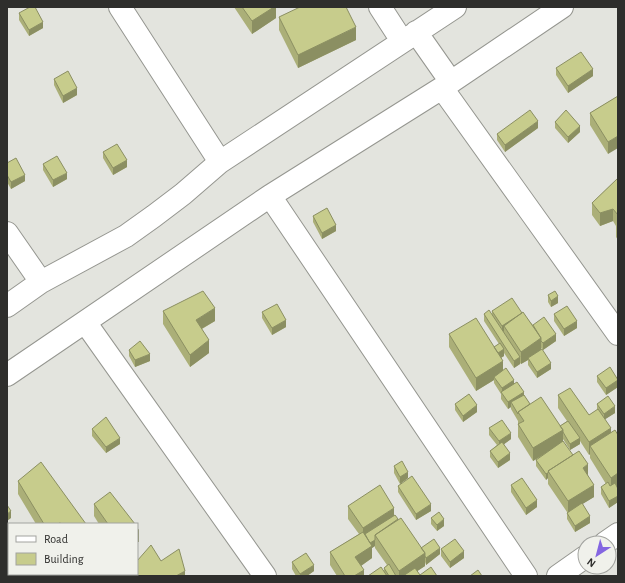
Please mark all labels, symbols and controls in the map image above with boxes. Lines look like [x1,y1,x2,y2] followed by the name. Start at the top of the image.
[8,523,138,575] legend
[44,533,68,545] text: Road
[577,535,617,575] north arrow
[44,553,84,565] text: Building
[585,556,598,569] text: N

